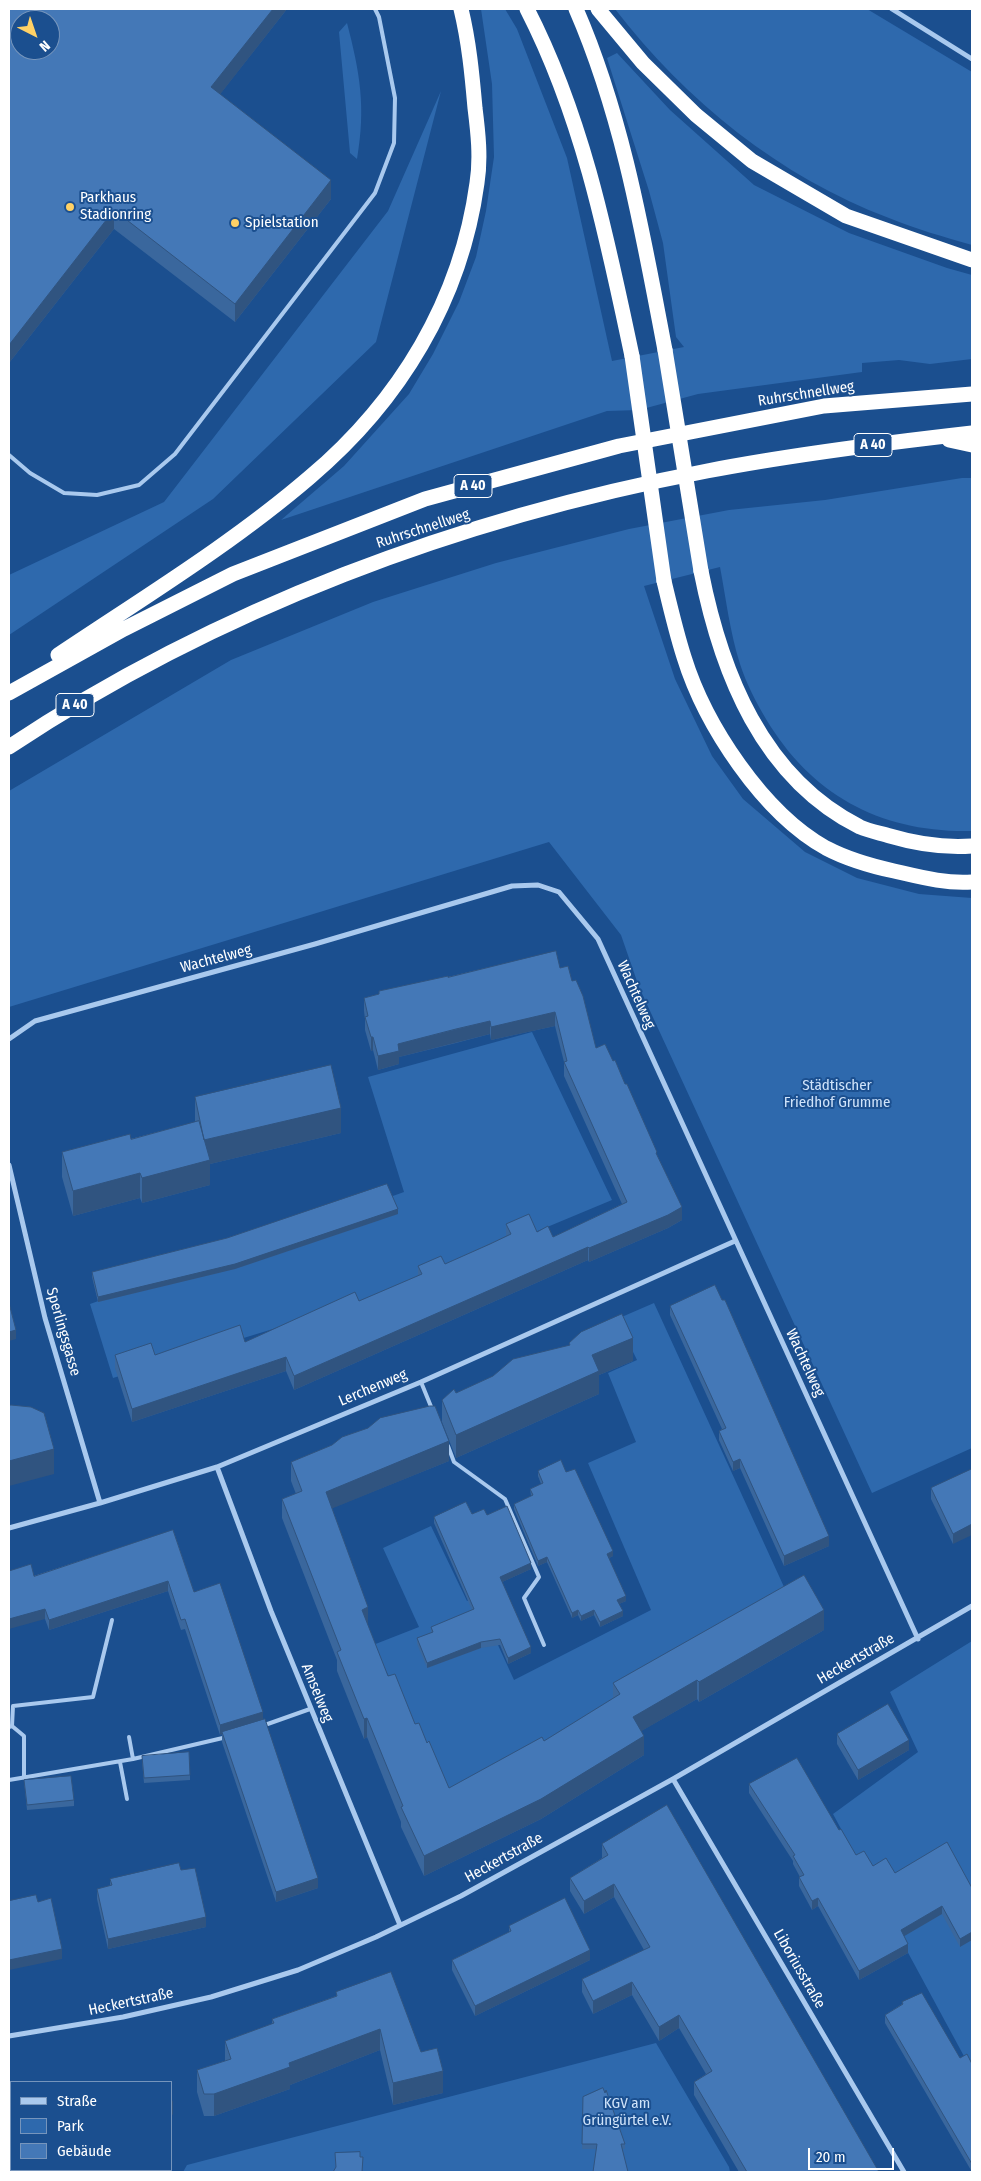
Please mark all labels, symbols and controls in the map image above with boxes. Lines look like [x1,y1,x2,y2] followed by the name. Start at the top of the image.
[10,10,60,60] north arrow
[36,37,53,55] text: N
[80,189,151,224] place label: Parkhaus Stadionring
[64,201,76,213] marker: Parkhaus Stadionring
[245,214,319,232] place label: Spielstation
[229,217,241,229] marker: Spielstation
[757,378,855,410] street label: Ruhrschnellweg
[854,434,892,456] road number: A 40
[454,474,492,498] road number: A 40
[374,505,472,553] street label: Ruhrschnellweg
[56,694,94,716] road number: A 40
[179,941,253,977] street label: Wachtelweg
[613,958,659,1032] street label: Wachtelweg
[784,1077,890,1112] park label: Städtischer Friedhof Grumme
[42,1286,84,1378] street label: Sperlingsgasse
[781,1326,829,1400] street label: Wachtelweg
[336,1366,410,1410] street label: Lerchenweg
[814,1630,898,1688] street label: Heckertstraße
[297,1661,337,1725] street label: Amselweg
[462,1829,546,1887] street label: Heckertstraße
[769,1926,829,2012] street label: Liboriusstraße
[87,1984,175,2020] street label: Heckertstraße
[10,2081,172,2171] legend
[57,2092,97,2110] text: Straße
[583,2095,671,2130] park label: KGV am Grüngürtel e.V.
[57,2117,84,2135] text: Park
[811,2138,897,2170] scale bar
[57,2142,112,2160] text: Gebäude
[816,2148,846,2166] text: 20 m

